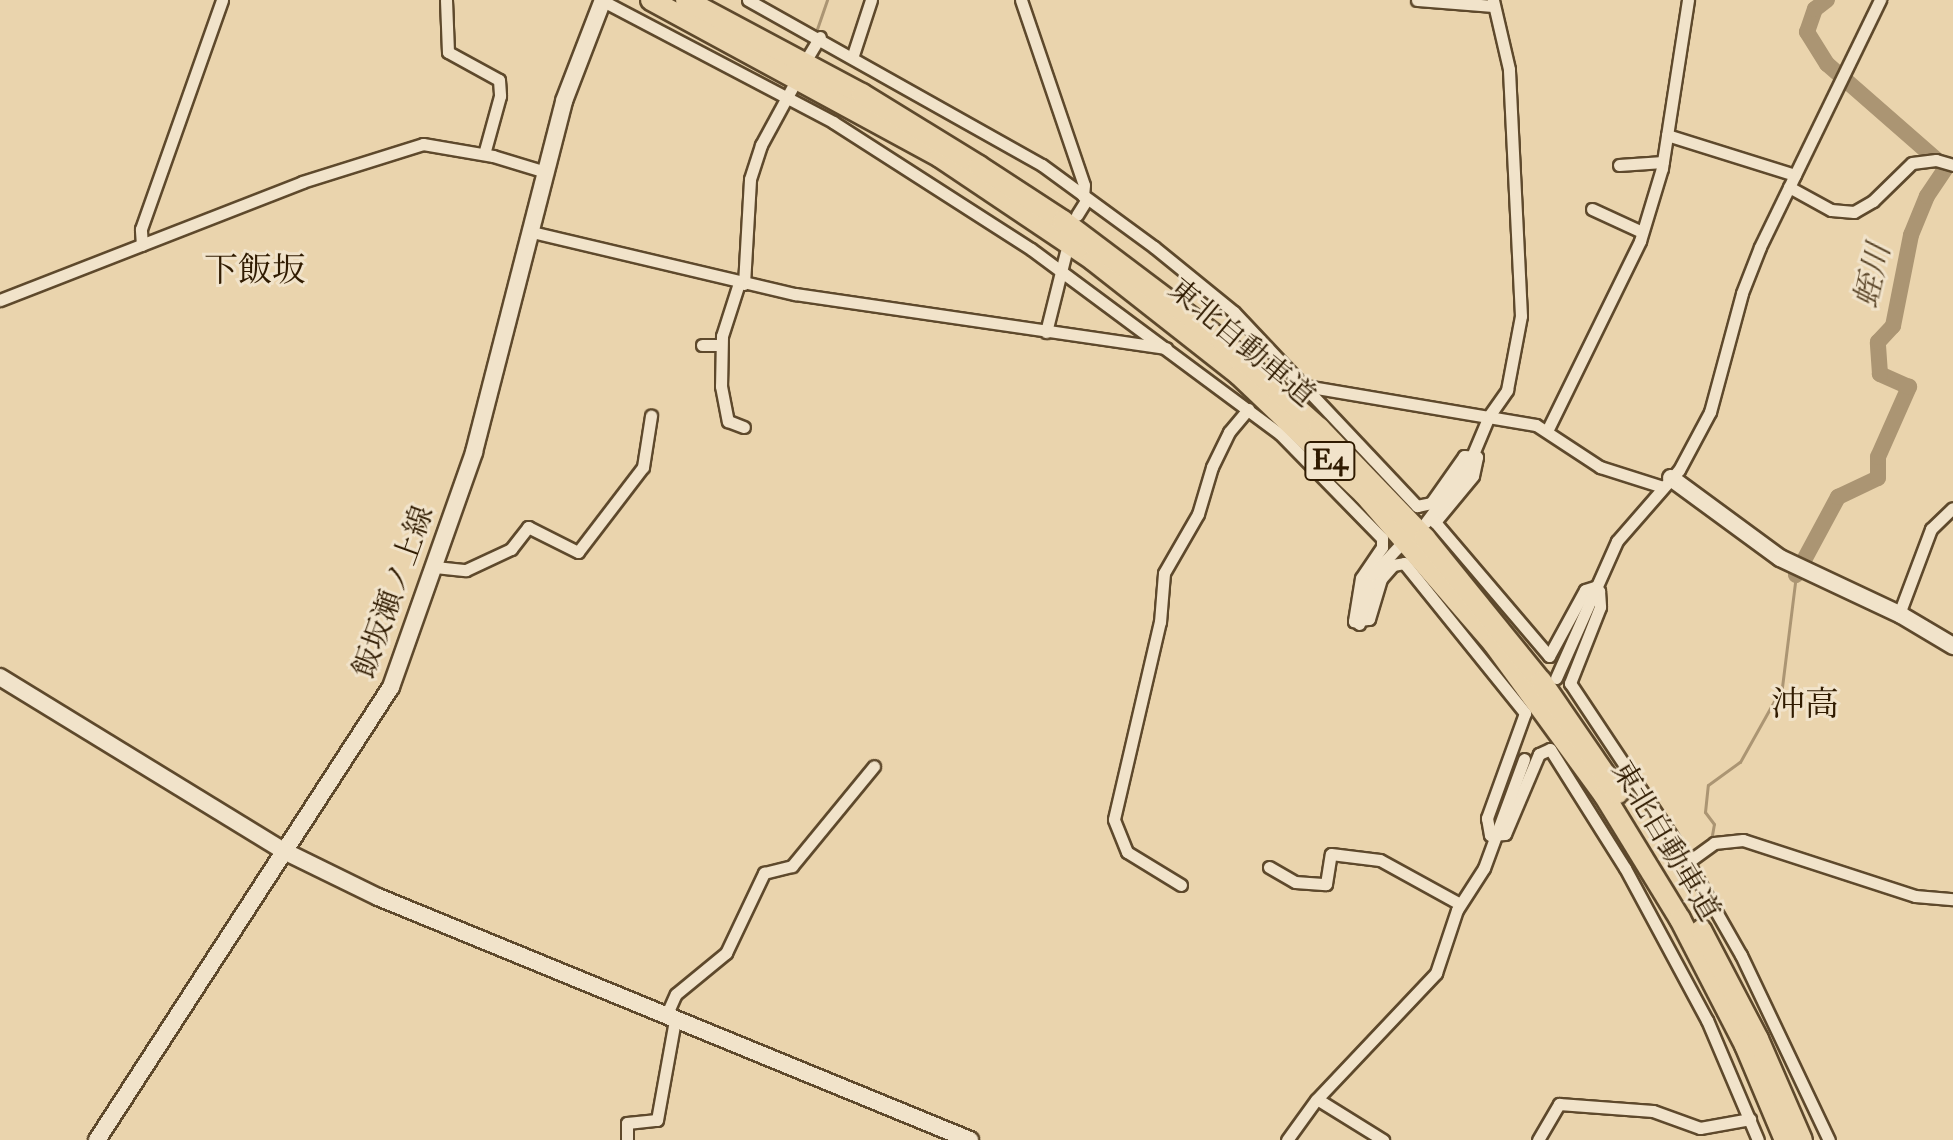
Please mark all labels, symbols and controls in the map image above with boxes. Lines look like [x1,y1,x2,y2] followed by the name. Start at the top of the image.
[1847,241,1899,311] water label: 蛭川
[204,251,306,291] district label: 下飯坂
[1160,271,1322,415] street label: 東北自動車道
[1304,437,1356,485] road number: E4
[346,501,442,683] street label: 飯坂瀬ノ上線
[1771,685,1839,725] district label: 沖高
[1603,755,1727,927] street label: 東北自動車道

